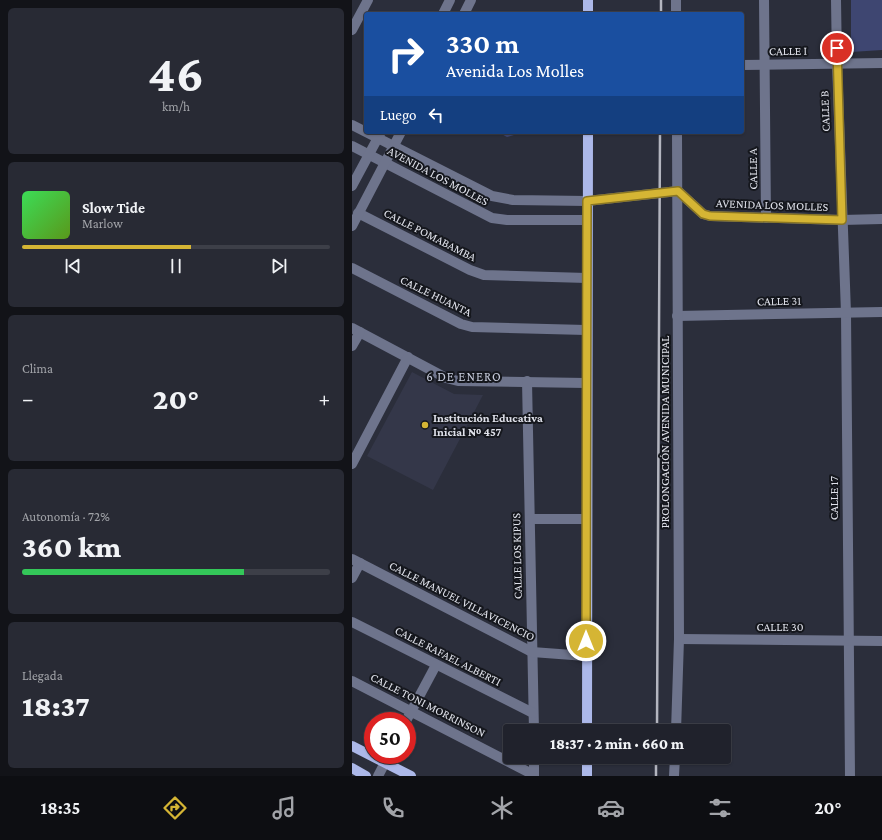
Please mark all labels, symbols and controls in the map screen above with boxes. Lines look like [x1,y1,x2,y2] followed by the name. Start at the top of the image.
[380,28,432,80] icon: right
[446,28,519,59] text: 330 m
[820,31,854,65] pin
[826,37,848,59] icon: arrive
[148,44,204,102] text: 46
[769,44,808,58] street label: CALLE I
[446,61,584,81] text: Avenida Los Molles
[817,90,833,132] street label: CALLE B
[162,99,190,114] text: km/h
[425,104,447,126] icon: left
[380,107,417,123] text: Luego
[385,143,491,209] street label: AVENIDA LOS MOLLES
[746,148,760,190] street label: CALLE A
[716,196,829,214] street label: AVENIDA LOS MOLLES
[82,200,145,216] text: Slow Tide
[381,206,479,264] street label: CALLE POMABAMBA
[82,216,123,231] text: Marlow
[62,255,84,277] icon: previous
[165,255,187,277] icon: pause
[268,255,290,277] icon: next
[398,273,474,319] street label: CALLE HUANTA
[757,294,801,308] street label: CALLE 31
[658,336,672,528] street label: PROLONGACIÓN AVENIDA MUNICIPAL
[22,361,53,376] text: Clima
[426,369,502,384] district label: 6 DE ENERO
[153,382,199,415] text: 20°
[22,386,34,411] text: −
[318,386,330,411] text: +
[433,411,543,439] place label: Institución Educativa Inicial Nº 457
[420,420,430,430] marker: Institución Educativa Inicial Nº 457
[827,476,841,520] street label: CALLE 17
[22,509,110,524] text: Autonomía · 72%
[509,512,525,599] street label: CALLE LOS KIPUS
[22,530,121,563] text: 360 km
[387,558,537,644] street label: CALLE MANUEL VILLAVICENCIO
[565,620,607,662] position arrow
[756,620,804,634] street label: CALLE 30
[393,623,504,689] street label: CALLE RAFAEL ALBERTI
[22,668,63,683] text: Llegada
[368,670,488,740] street label: CALLE TONI MORRINSON
[22,689,90,722] text: 18:37
[364,712,416,764] speed limit sign: 50
[550,736,684,752] text: 18:37 · 2 min · 660 m
[161,794,189,822] icon: directions
[270,794,298,822] icon: music
[379,794,407,822] icon: phone
[488,794,516,822] icon: climate
[597,794,625,822] icon: car
[706,794,734,822] icon: filters
[40,798,80,818] text: 18:35
[814,798,842,818] text: 20°

